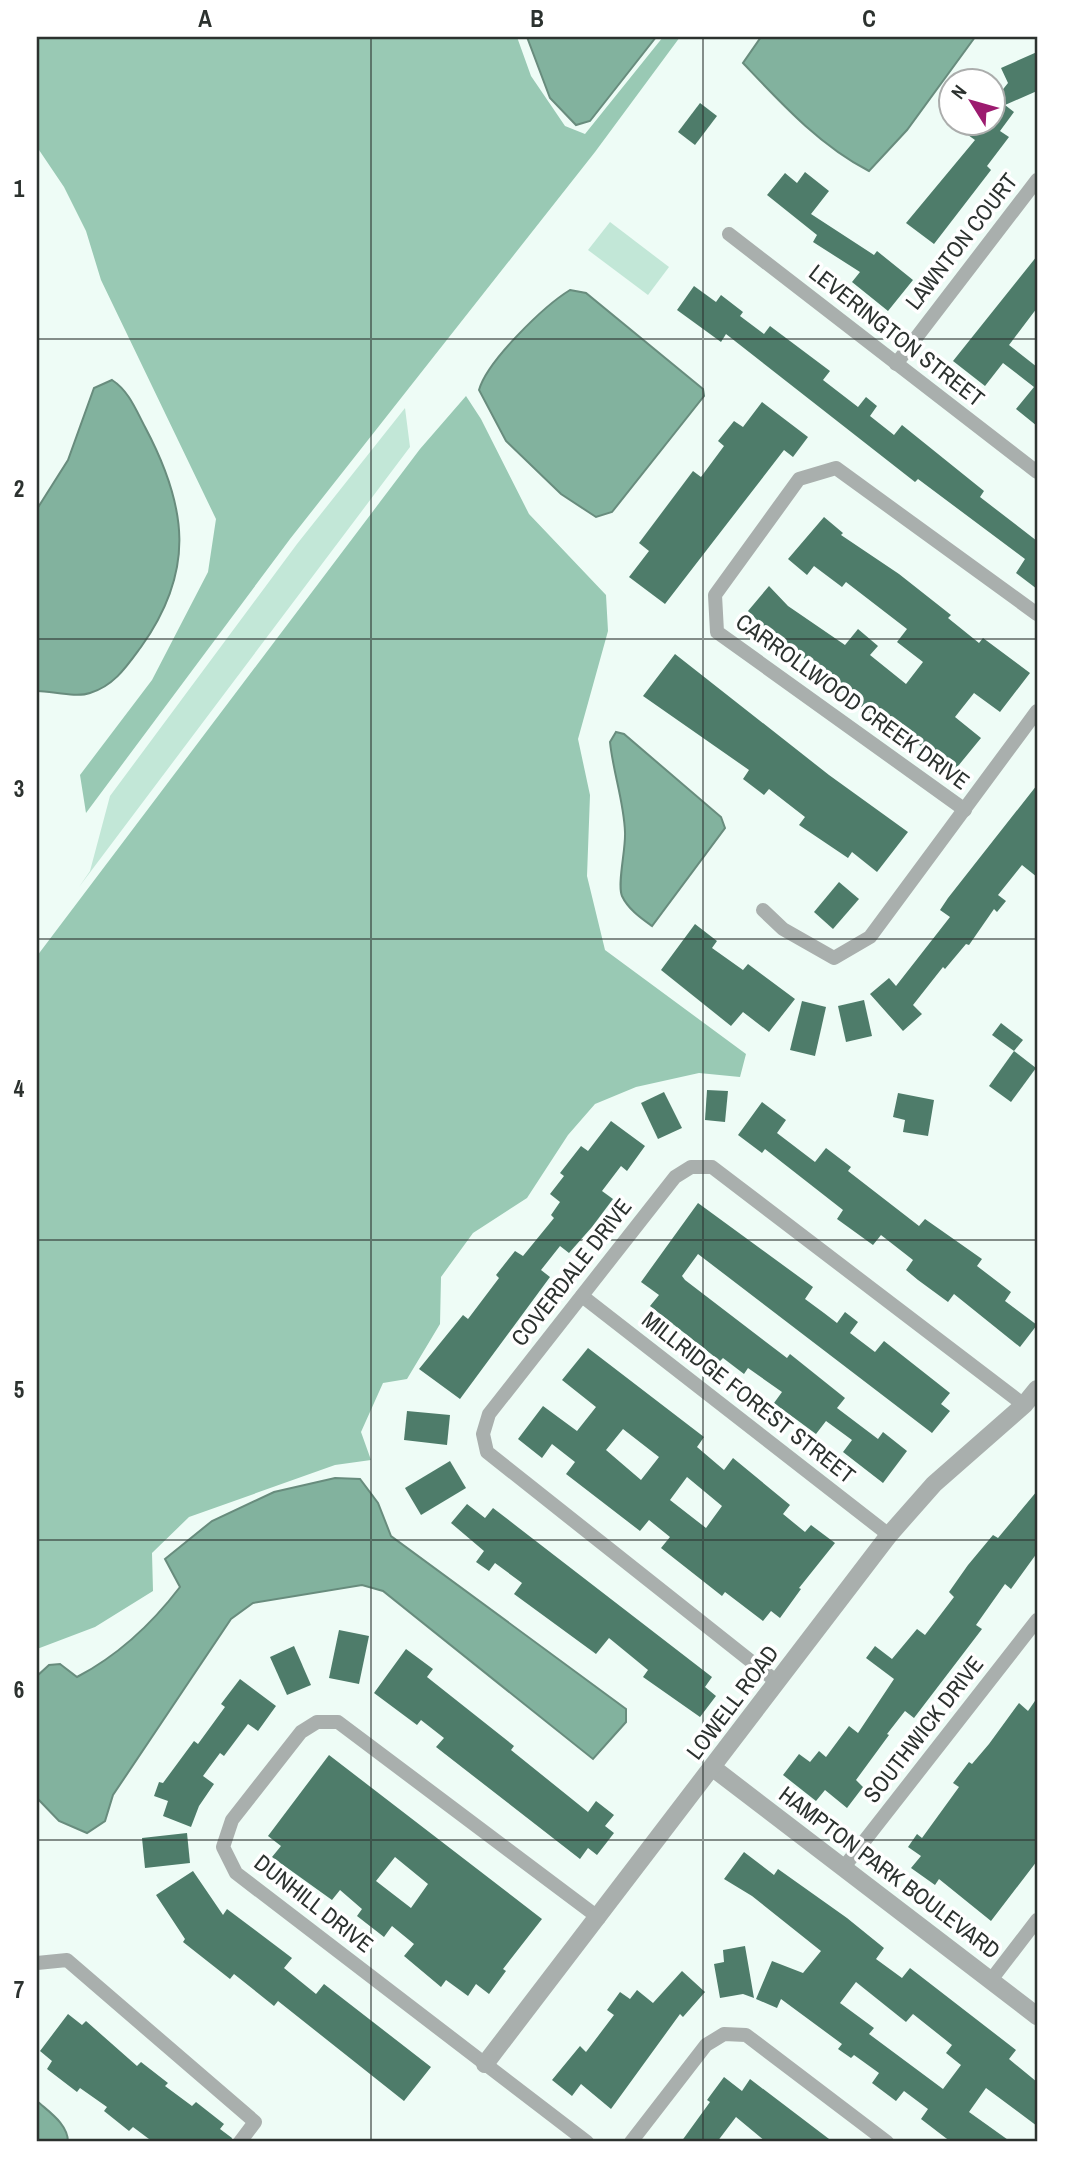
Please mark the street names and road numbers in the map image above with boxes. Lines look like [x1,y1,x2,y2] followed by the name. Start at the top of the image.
[898,166,1024,316] street label: LAWNTON COURT
[803,257,991,414] street label: LEVERINGTON STREET
[730,606,976,796] street label: CARROLLWOOD CREEK DRIVE
[504,1192,638,1352] street label: COVERDALE DRIVE
[636,1304,862,1490] street label: MILLRIDGE FOREST STREET
[679,1639,785,1765] street label: LOWELL ROAD
[856,1649,990,1809] street label: SOUTHWICK DRIVE
[773,1779,1007,1965] street label: HAMPTON PARK BOULEVARD
[248,1847,380,1959] street label: DUNHILL DRIVE

